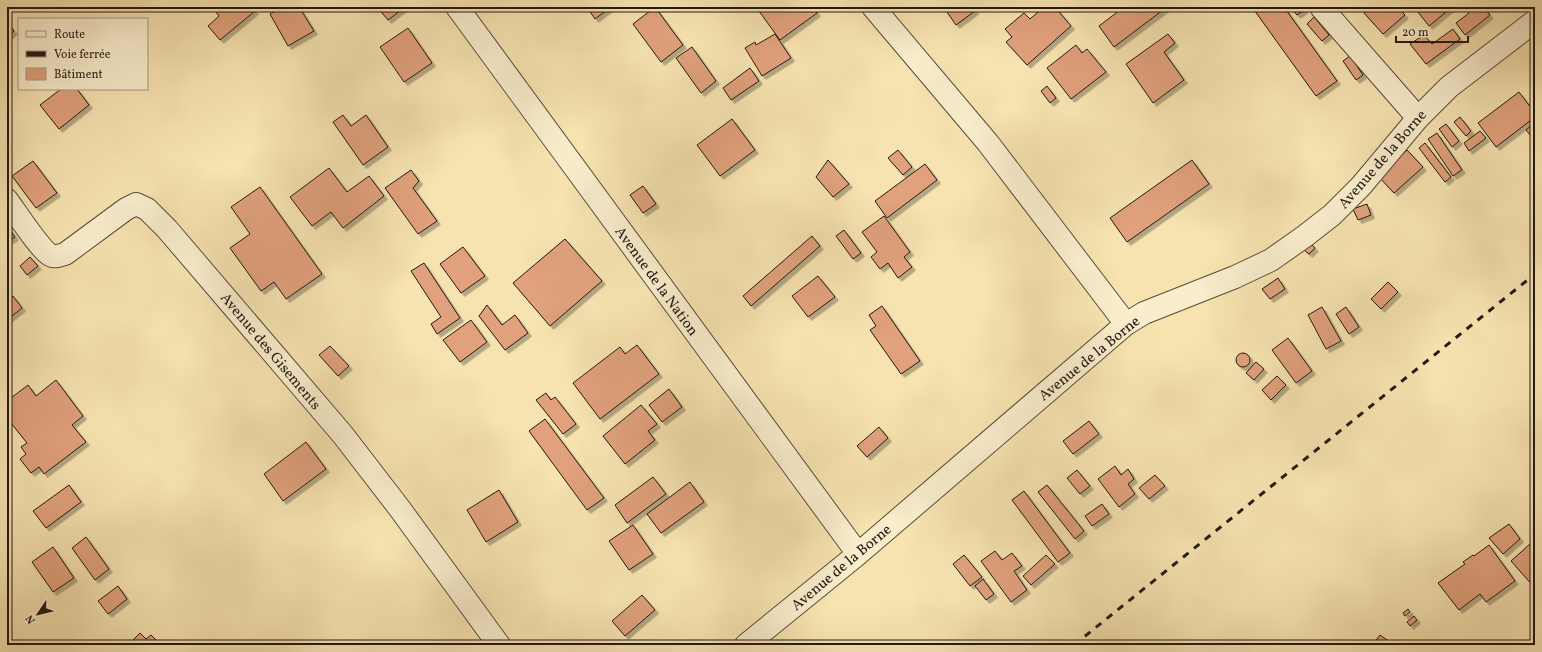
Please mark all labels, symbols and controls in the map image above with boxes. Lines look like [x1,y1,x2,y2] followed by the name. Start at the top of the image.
[18,18,148,90] legend
[1396,18,1468,44] scale bar
[1402,25,1429,41] text: 20 m
[54,27,85,43] text: Route
[54,47,111,63] text: Voie ferrée
[54,67,103,83] text: Bâtiment
[1334,106,1432,214] street label: Avenue de la Borne
[609,223,703,341] street label: Avenue de la Nation
[215,289,325,415] street label: Avenue des Gisements
[1035,312,1145,407] street label: Avenue de la Borne
[787,520,897,616] street label: Avenue de la Borne
[18,594,58,634] north arrow
[23,611,39,626] text: N

